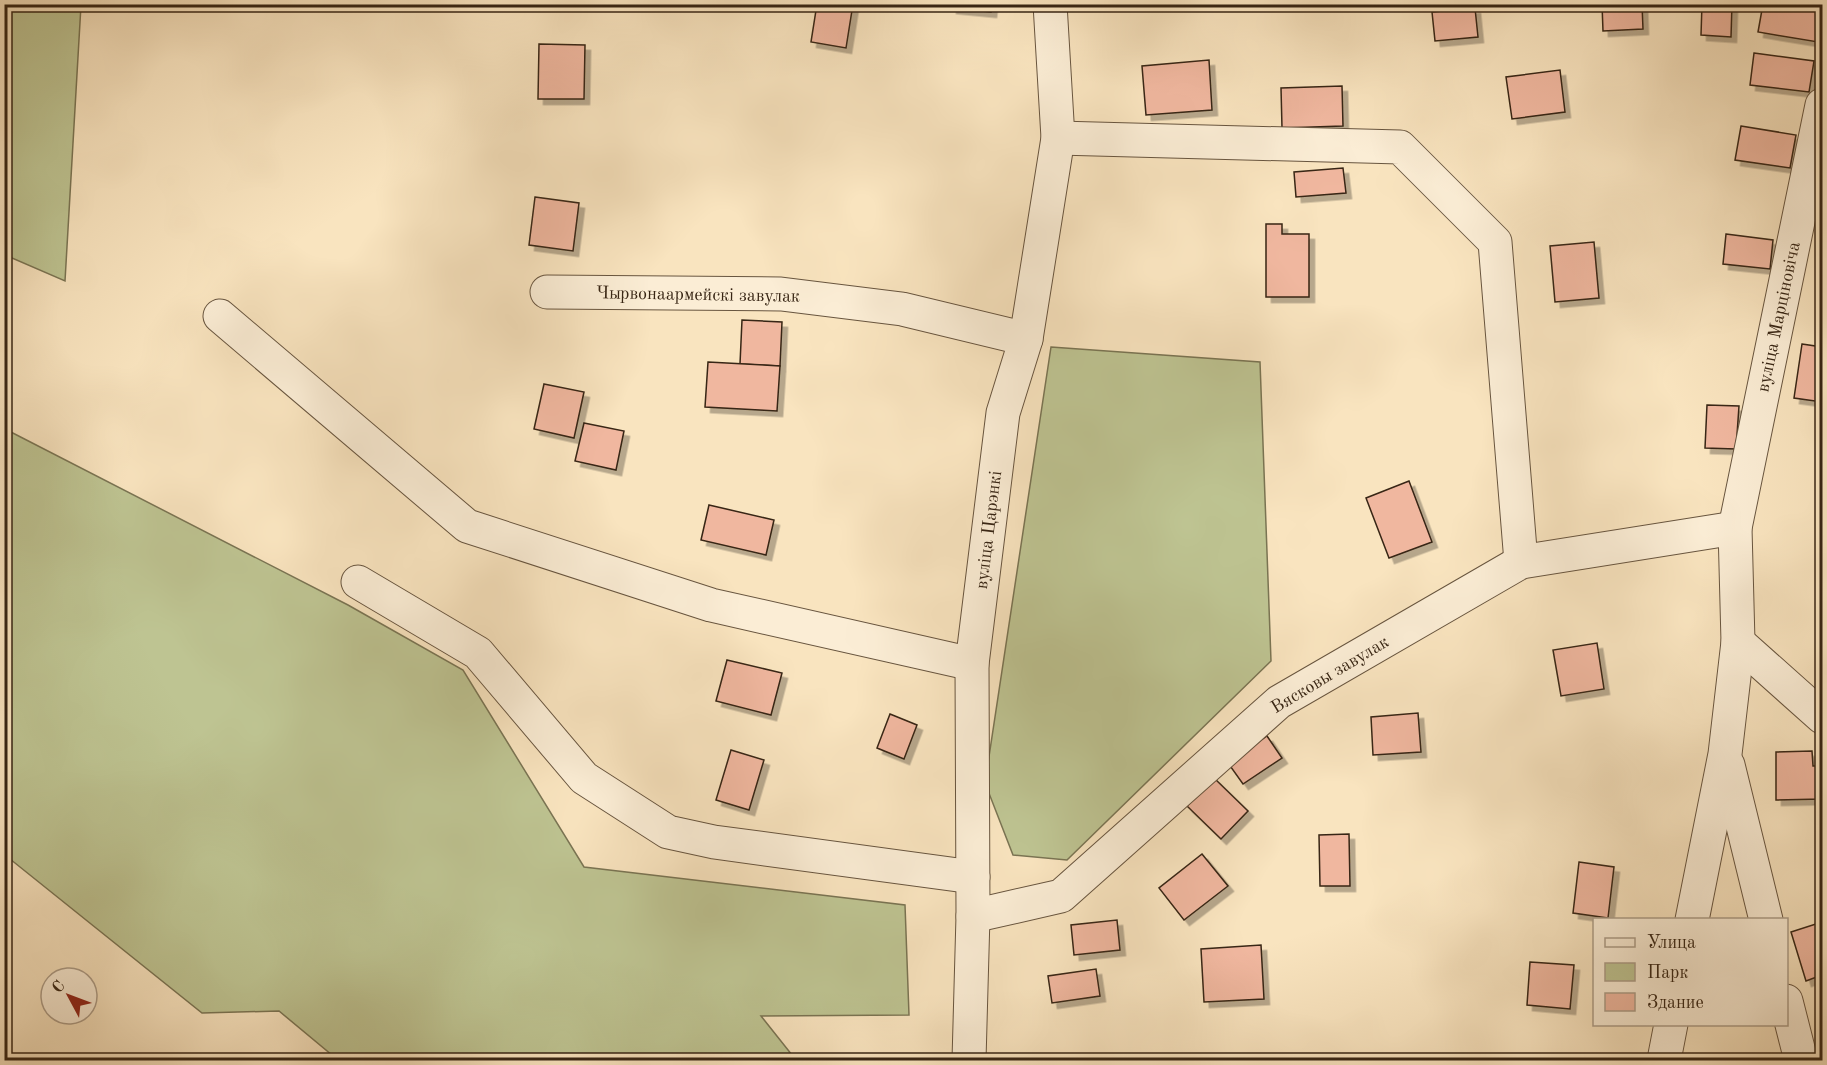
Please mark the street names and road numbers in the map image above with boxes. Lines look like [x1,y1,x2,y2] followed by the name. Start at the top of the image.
[1754,240,1804,394] street label: вуліца Марціновіча
[596,284,800,306] street label: Чырвонаармейскі завулак
[973,470,1005,590] street label: вуліца Царэнкі
[1268,633,1392,717] street label: Вясковы завулак

